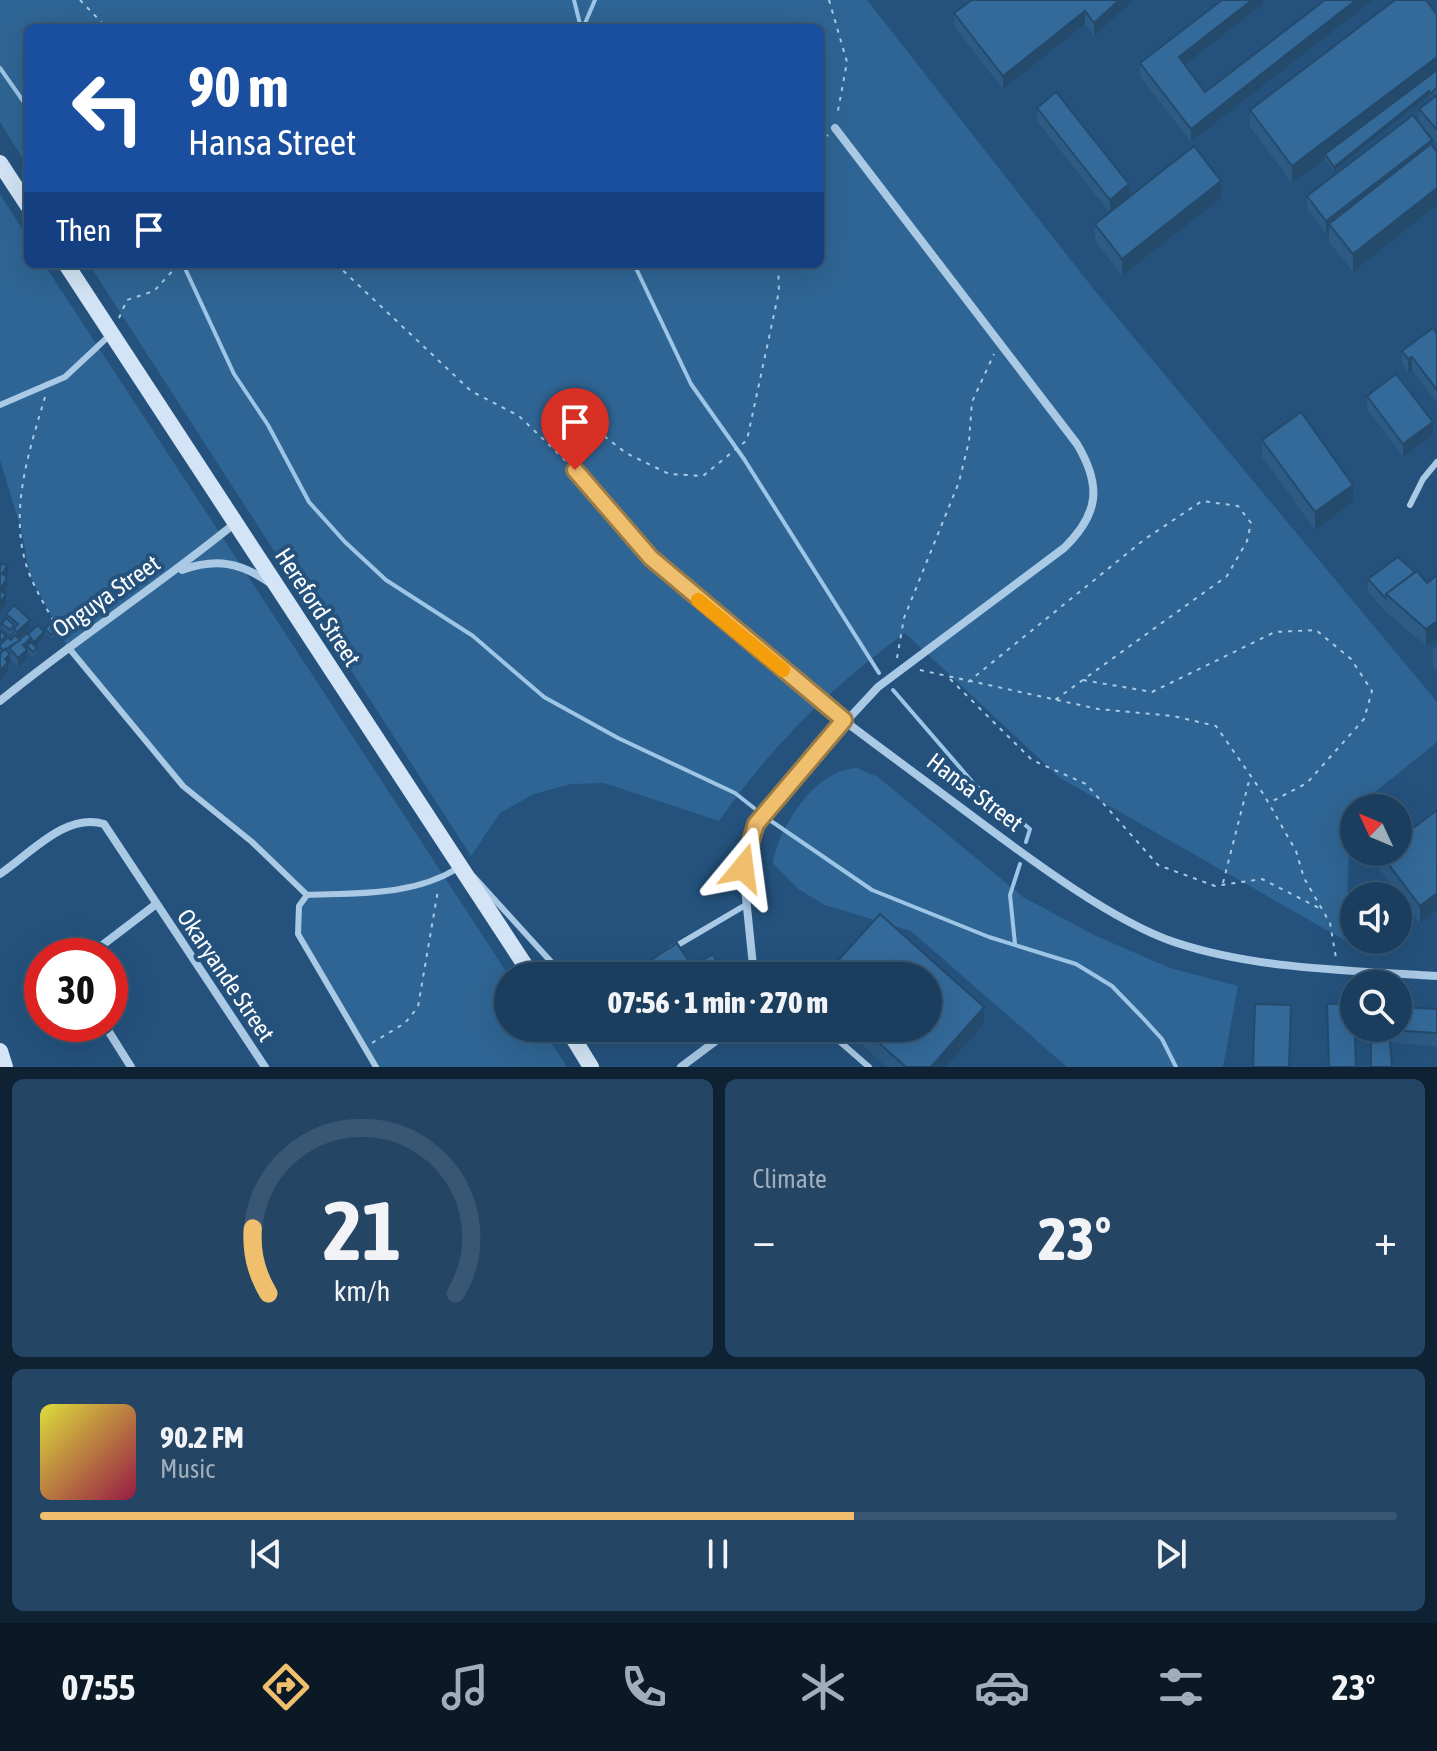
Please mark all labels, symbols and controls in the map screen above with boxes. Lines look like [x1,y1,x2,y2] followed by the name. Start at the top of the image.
[188,55,289,119] text: 90 m
[56,56,160,160] icon: left
[188,121,356,163] text: Hansa Street
[127,208,171,252] icon: arrive
[56,213,111,247] text: Then
[541,388,609,470] pin
[553,400,597,444] icon: arrive
[270,543,366,671] street label: Hereford Street
[47,549,165,643] street label: Onguya Street
[922,747,1028,837] street label: Hansa Street
[1340,794,1412,866] north arrow
[1340,794,1412,1042] map controls
[701,826,785,910] position arrow
[1340,882,1412,954] button: sound
[172,904,280,1046] street label: Okaryande Street
[24,938,128,1042] speed limit sign: 30
[1340,970,1412,1042] button: search
[608,985,828,1019] text: 07:56 · 1 min · 270 m
[753,1164,827,1194] text: Climate
[323,1182,401,1278] text: 21
[1038,1204,1111,1273] text: 23°
[753,1214,775,1264] text: −
[1374,1214,1397,1264] text: +
[334,1274,391,1307] text: km/h
[160,1420,244,1454] text: 90.2 FM
[160,1454,215,1484] text: Music
[244,1532,288,1576] icon: previous
[696,1532,740,1576] icon: pause
[1149,1532,1193,1576] icon: next
[258,1659,314,1715] icon: directions
[437,1659,493,1715] icon: music
[616,1659,672,1715] icon: phone
[795,1659,851,1715] icon: climate
[974,1659,1030,1715] icon: car
[1153,1659,1209,1715] icon: filters
[61,1666,136,1708] text: 07:55
[1332,1666,1376,1708] text: 23°

